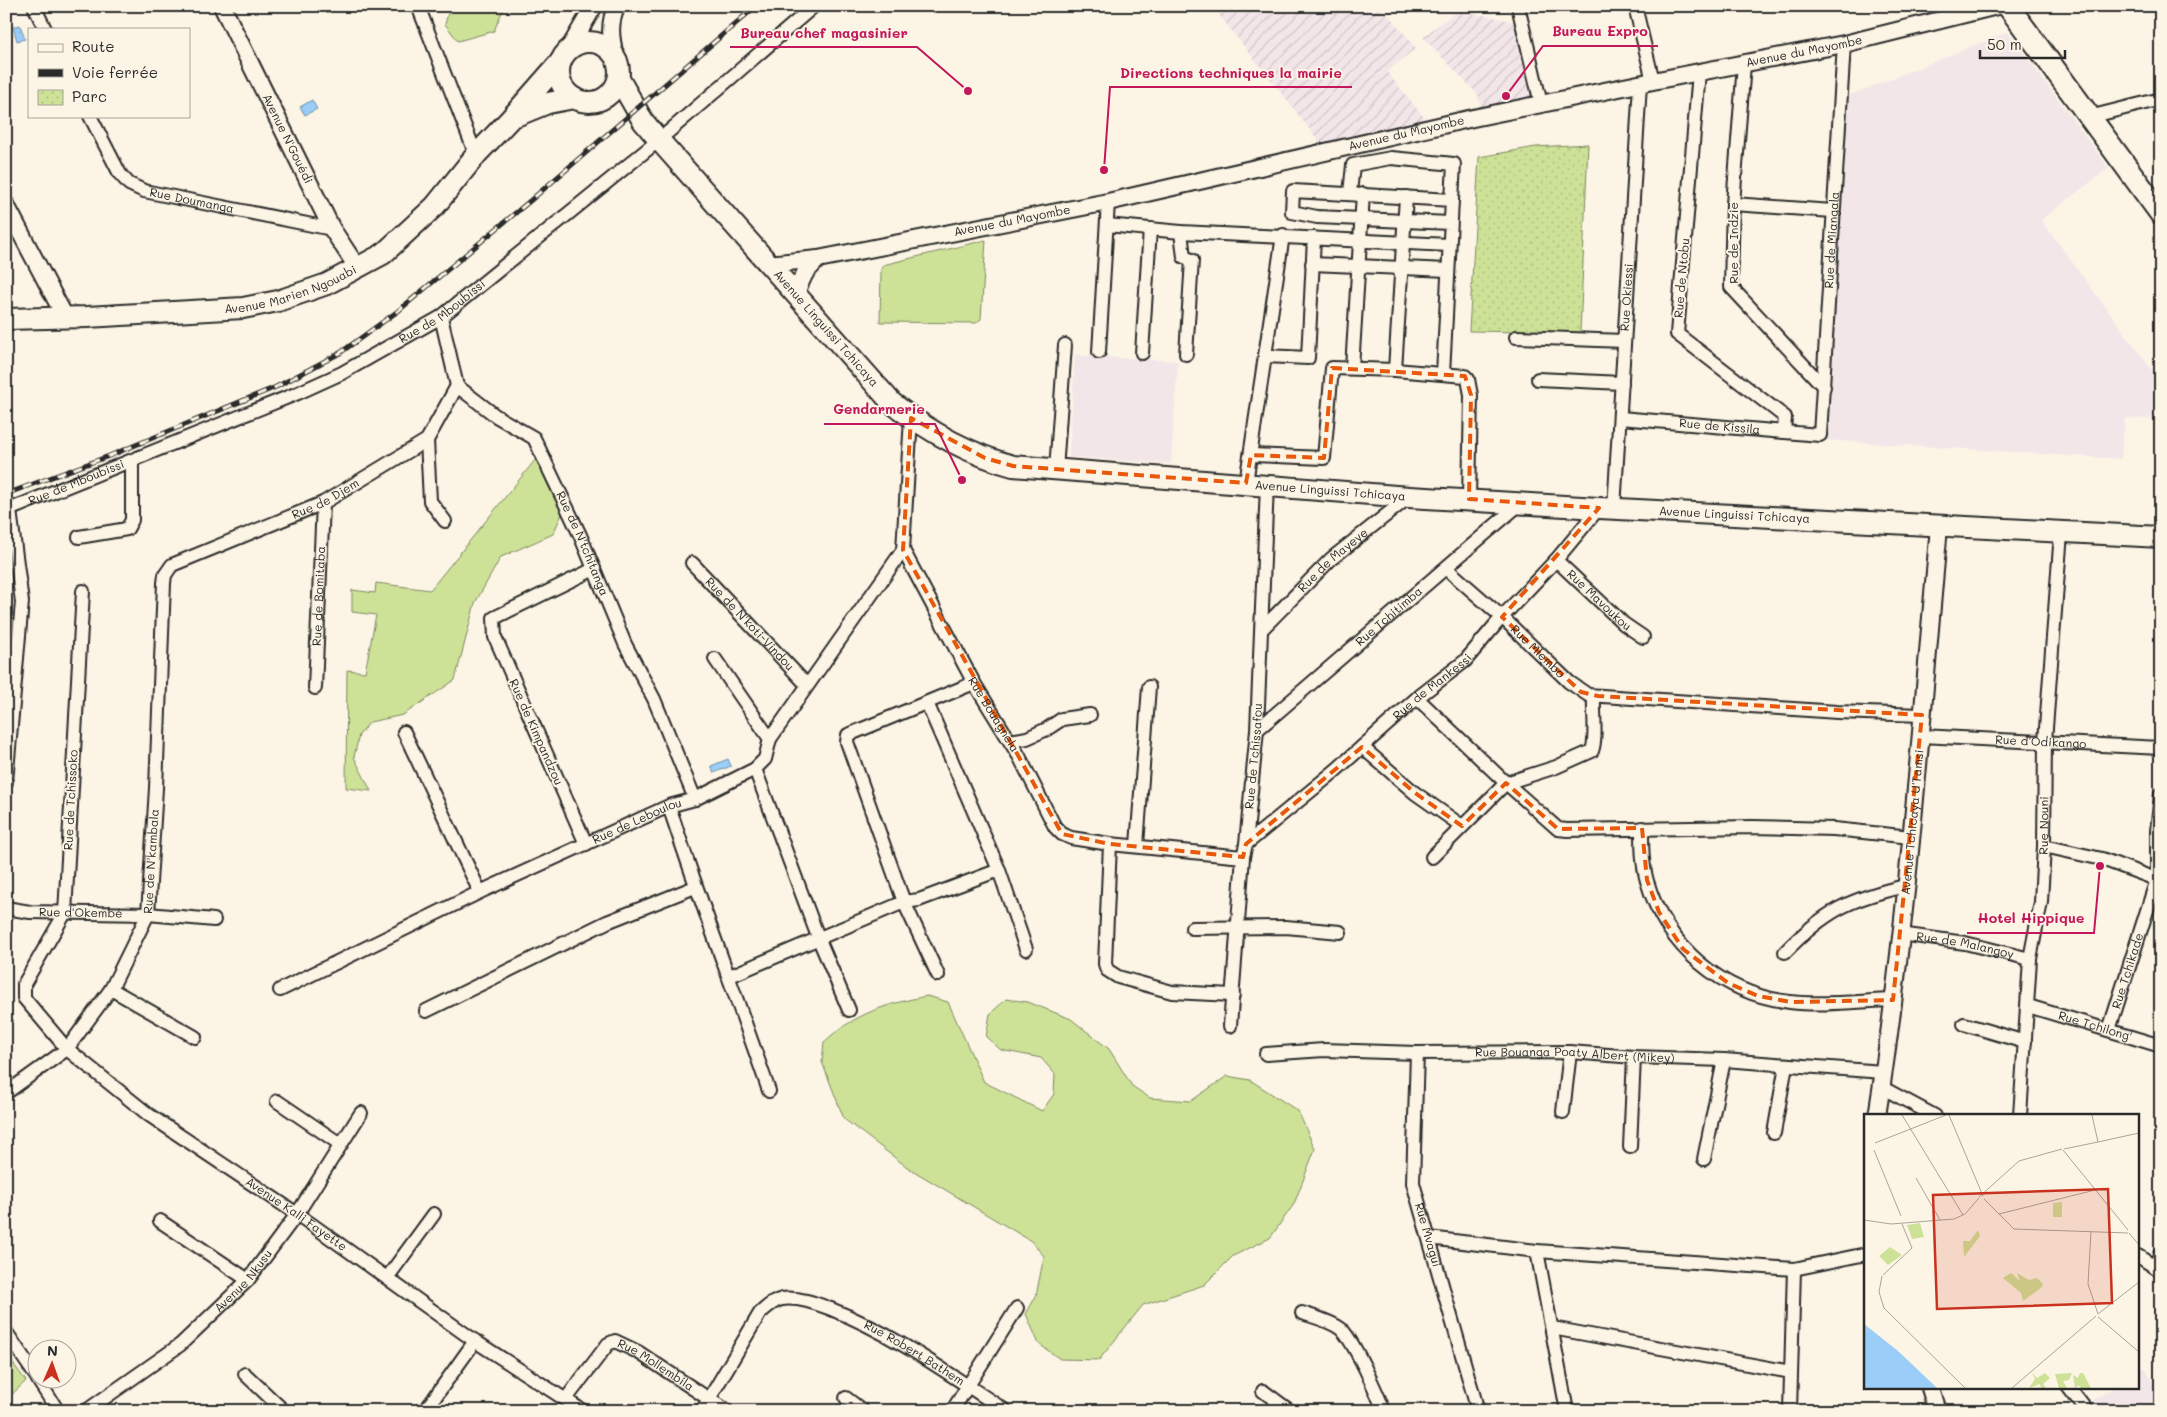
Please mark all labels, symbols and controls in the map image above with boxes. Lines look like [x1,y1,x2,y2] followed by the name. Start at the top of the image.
[1543,17,1658,46] callout: Bureau Expro
[730,18,917,47] callout: Bureau chef magasinier
[1552,21,1648,40] text: Bureau Expro
[740,23,908,42] text: Bureau chef magasinier
[28,28,190,118] legend
[1980,28,2064,60] scale bar
[1744,31,1864,70] street label: Avenue du Mayombe
[1987,34,2022,54] text: 50 m
[72,36,115,56] text: Route
[1110,58,1352,87] callout: Directions techniques la mairie
[72,62,158,82] text: Voie ferrée
[1120,63,1342,82] text: Directions techniques la mairie
[72,86,107,106] text: Parc
[259,91,317,186] street label: Avenue N'Gouédi
[1347,111,1466,153] street label: Avenue du Mayombe
[148,183,236,216] street label: Rue Doumanga
[1820,191,1842,289] street label: Rue de Miangala
[952,201,1072,239] street label: Avenue du Mayombe
[1725,202,1741,284] street label: Rue de Indzie
[1670,237,1692,318] street label: Rue de Ntobu
[224,261,359,316] street label: Avenue Marien Ngouabi
[1616,263,1636,332] street label: Rue Okiessi
[771,266,883,390] street label: Avenue Linguissi Tchicaya
[396,275,488,346] street label: Rue de Mboubissi
[824,395,935,424] callout: Gendarmerie
[833,399,925,418] text: Gendarmerie
[1679,414,1761,437] street label: Rue de Kissila
[26,455,126,508] street label: Rue de Mboubissi
[289,474,361,522] street label: Rue de Djem
[1254,476,1406,504] street label: Avenue Linguissi Tchicaya
[553,488,613,598] street label: Rue de N'tchitanga
[1659,502,1810,526] street label: Avenue Linguissi Tchicaya
[1294,524,1371,595] street label: Rue de Mayeye
[308,546,328,646] street label: Rue de Bomitaba
[1564,566,1635,634] street label: Rue Mavoukou
[702,573,798,674] street label: Rue de N'koti-Vindou
[1351,583,1425,649] street label: Rue Tchitimba
[1508,621,1569,681] street label: Rue Mlembo
[1389,650,1475,723] street label: Rue de Mankessi
[965,674,1024,755] street label: Rue Bouagnela
[506,676,567,787] street label: Rue de Kimpandzou
[1240,703,1265,810] street label: Rue de Tchissafou
[1995,731,2087,751] street label: Rue d'Odikango
[59,749,81,851] street label: Rue de Tchissoko
[1897,749,1926,895] street label: Avenue Tchicaya U'Tamsi
[589,794,683,847] street label: Rue de Leboulou
[2035,796,2051,855] street label: Rue Nouni
[139,808,162,914] street label: Rue de N'kambala
[39,903,123,921] street label: Rue d'Okembé
[1967,904,2094,933] callout: Hotel Hippique
[1978,908,2084,927] text: Hotel Hippique
[1915,927,2016,962] street label: Rue de Malangoy
[2107,931,2146,1011] street label: Rue Tchikade
[2057,1007,2134,1044] street label: Rue Tchilong'
[1475,1043,1675,1065] street label: Rue Bouanga Poaty Albert (Mikey)
[1864,1114,2140,1390] inset map
[243,1173,351,1254] street label: Avenue Kalli Fayette
[1412,1201,1446,1269] street label: Rue Mvagui
[210,1246,275,1315] street label: Avenue Nkusu
[862,1316,968,1389] street label: Rue Robert Bathem
[615,1334,697,1394] street label: Rue Mollembila
[28,1340,78,1390] north arrow
[47,1341,58,1360] text: N

